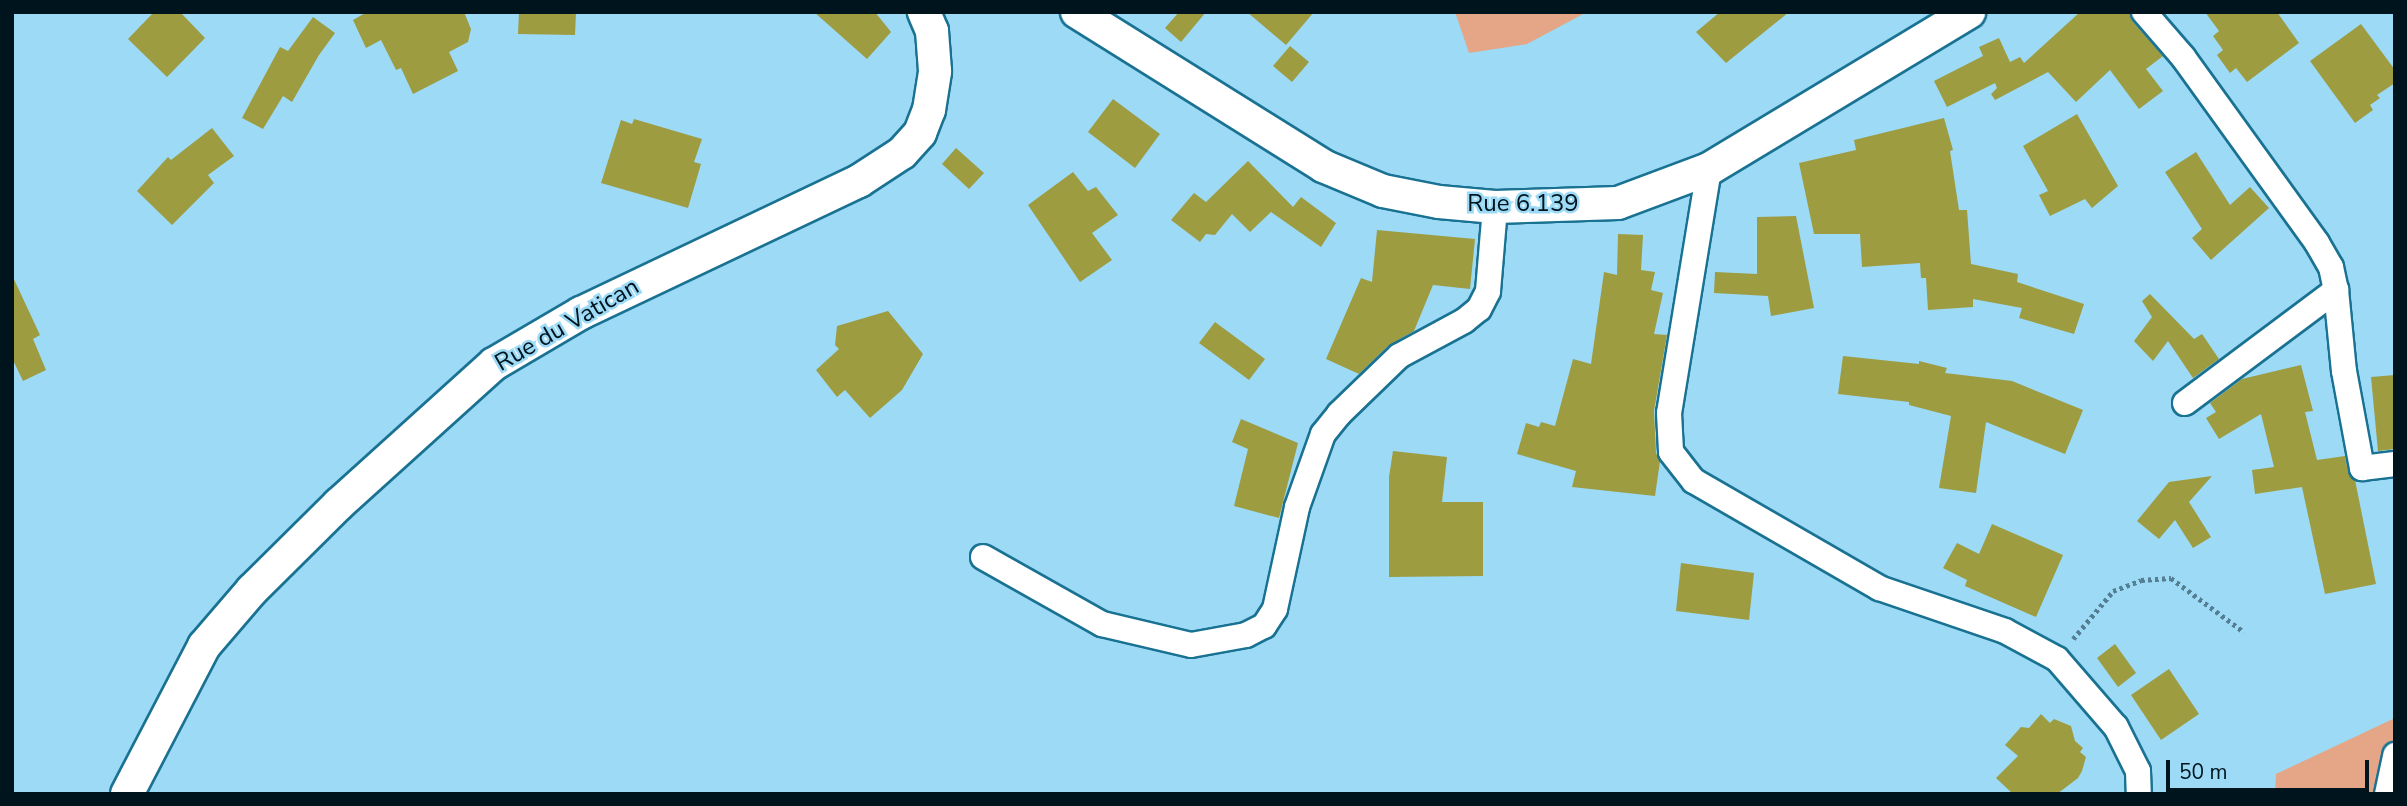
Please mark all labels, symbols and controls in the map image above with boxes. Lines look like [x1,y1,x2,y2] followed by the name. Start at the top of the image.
[1467,190,1579,218] street label: Rue 6.139
[490,272,644,378] street label: Rue du Vatican
[2169,746,2372,790] scale bar
[2179,758,2228,786] text: 50 m

